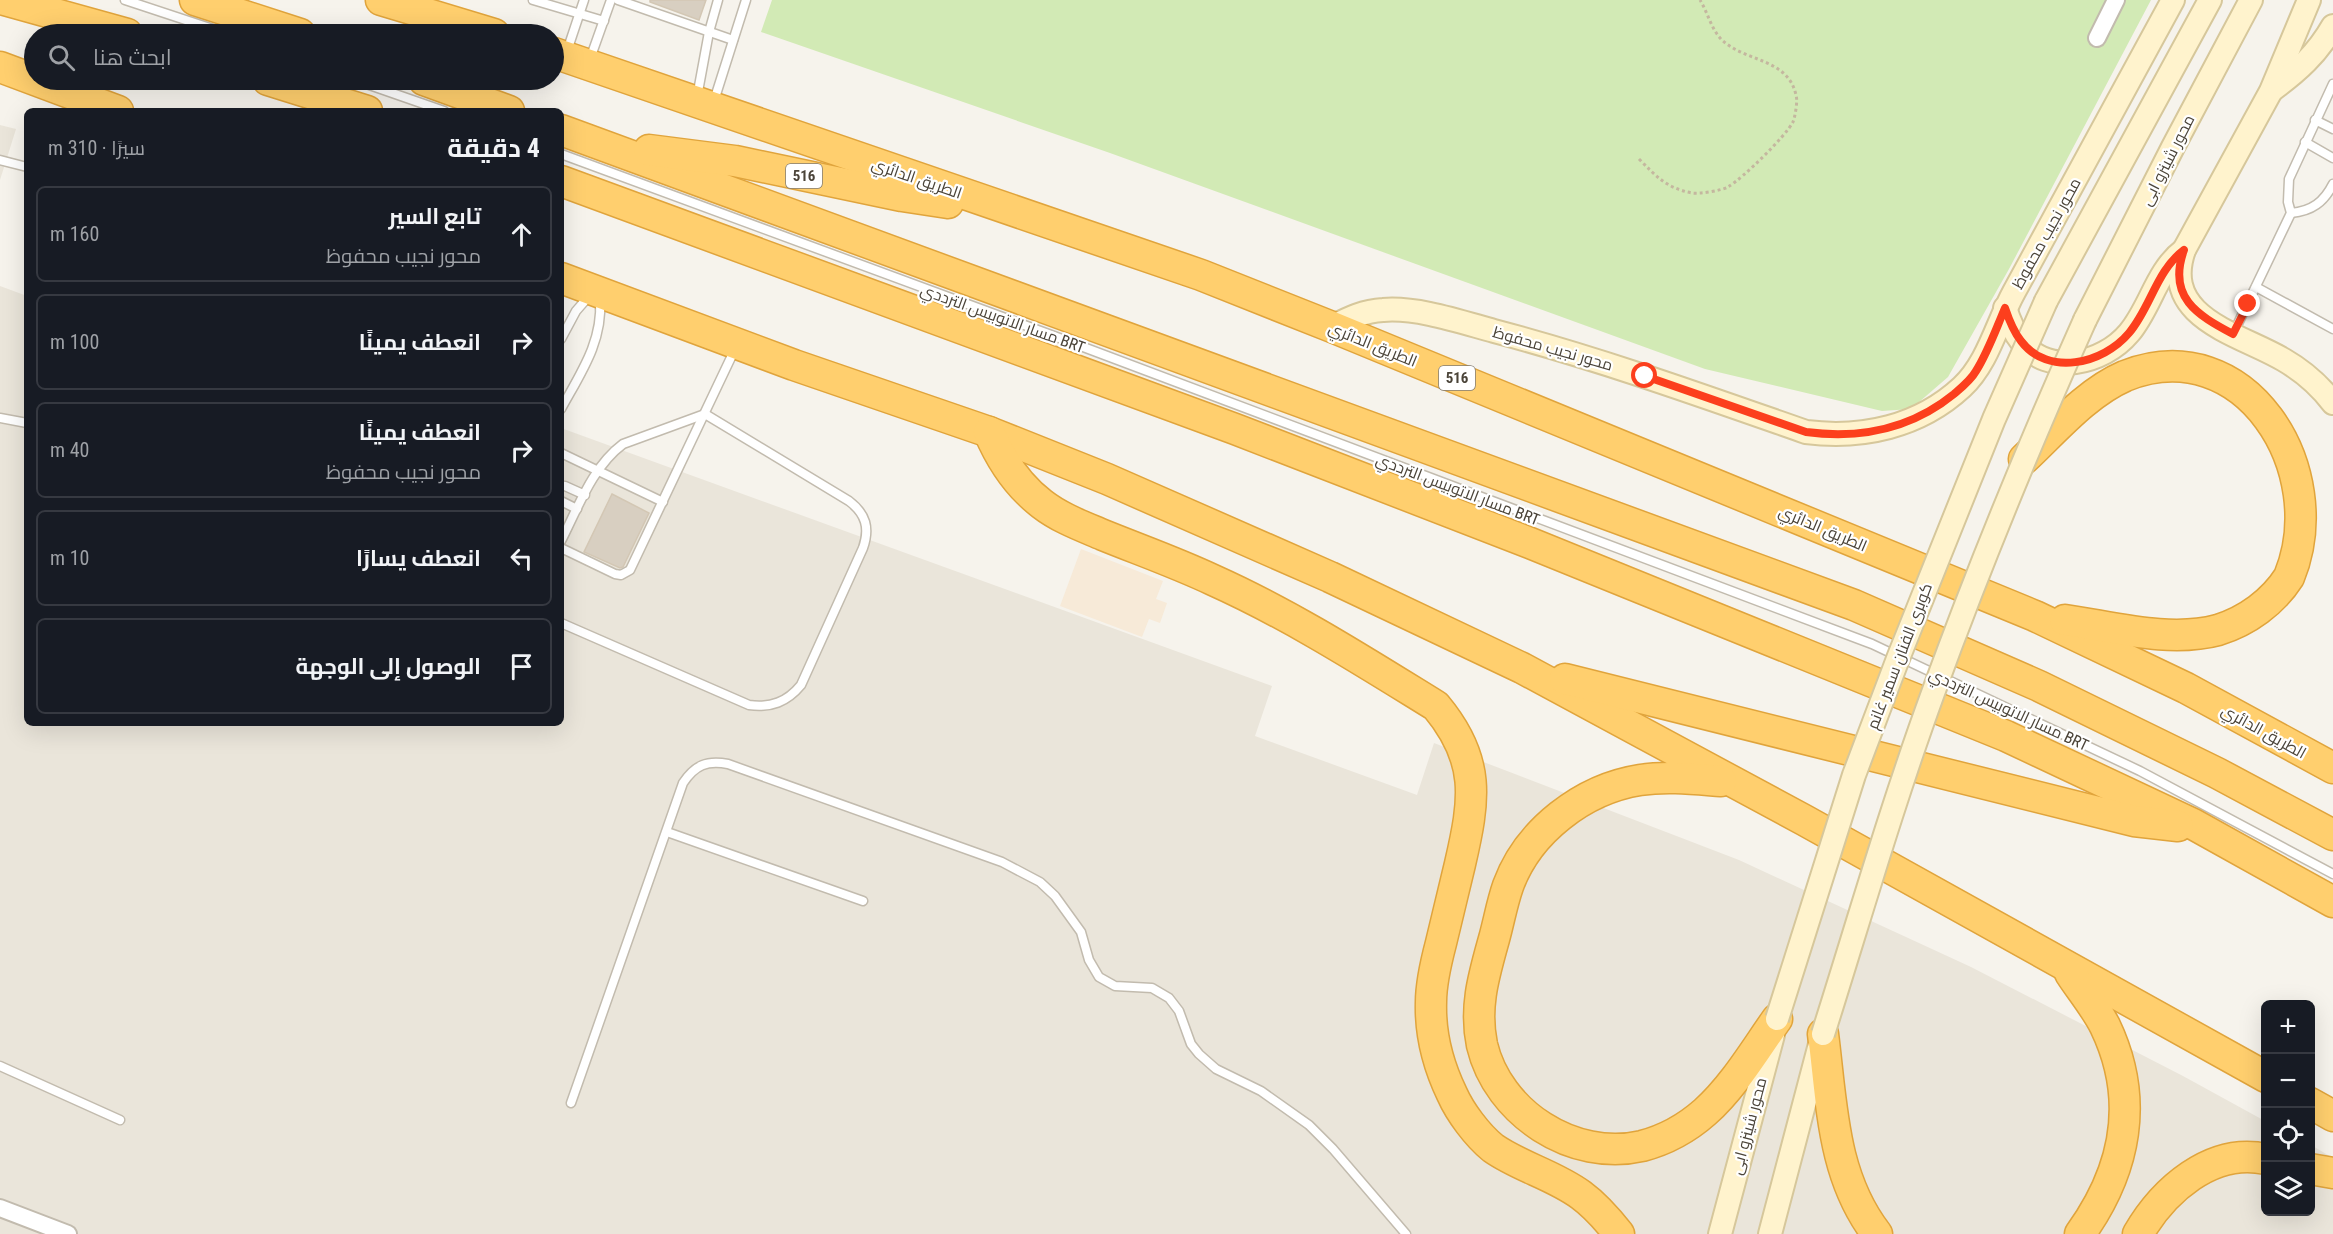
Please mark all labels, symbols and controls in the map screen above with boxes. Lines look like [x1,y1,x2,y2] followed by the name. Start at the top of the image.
[24,24,564,90] search box
[45,41,78,74] icon: search
[93,45,172,70] text: ابحث هنا
[2136,112,2199,209] street label: محور شينزو ابى
[447,133,540,163] text: 4 دقيقة
[48,136,145,160] text: سيرًا · 310 m
[868,154,964,207] street label: الطريق الدائري
[786,164,822,188] road number: 516
[2008,174,2085,292] street label: محور نجيب محفوظ
[388,204,481,229] text: تابع السير
[505,218,538,251] icon: ahead
[50,222,99,246] text: 160 m
[326,244,481,268] text: محور نجيب محفوظ
[916,280,1088,361] street label: مسار الاتوبيس الترددي BRT
[2234,290,2260,316] route end
[1324,318,1420,375] street label: الطريق الدائري
[1491,322,1615,375] street label: محور نجيب محفوظ
[505,326,538,359] icon: right
[50,330,99,354] text: 100 m
[359,330,481,355] text: انعطف يمينًا
[1631,362,1657,388] route start
[1439,366,1475,390] road number: 516
[359,420,481,445] text: انعطف يمينًا
[505,434,538,467] icon: right
[50,438,89,462] text: 40 m
[1372,449,1542,533] street label: مسار الاتوبيس الترددي BRT
[326,460,481,484] text: محور نجيب محفوظ
[1774,501,1870,559] street label: الطريق الدائري
[505,542,538,575] icon: left
[50,546,89,570] text: 10 m
[356,546,481,571] text: انعطف يسارًا
[1863,580,1938,733] street label: كوبرى الفنان سمير غانم
[505,650,538,683] icon: arrive
[296,654,481,679] text: الوصول إلى الوجهة
[1924,664,2092,758] street label: مسار الاتوبيس الترددي BRT
[2216,700,2309,766] street label: الطريق الدائري
[2261,1000,2315,1216] map controls
[2261,1000,2315,1054] button: +
[2261,1054,2315,1108] button: −
[1726,1076,1772,1177] street label: محور شينزو ابى
[2261,1108,2315,1162] button: locate
[2261,1162,2315,1216] button: layers

